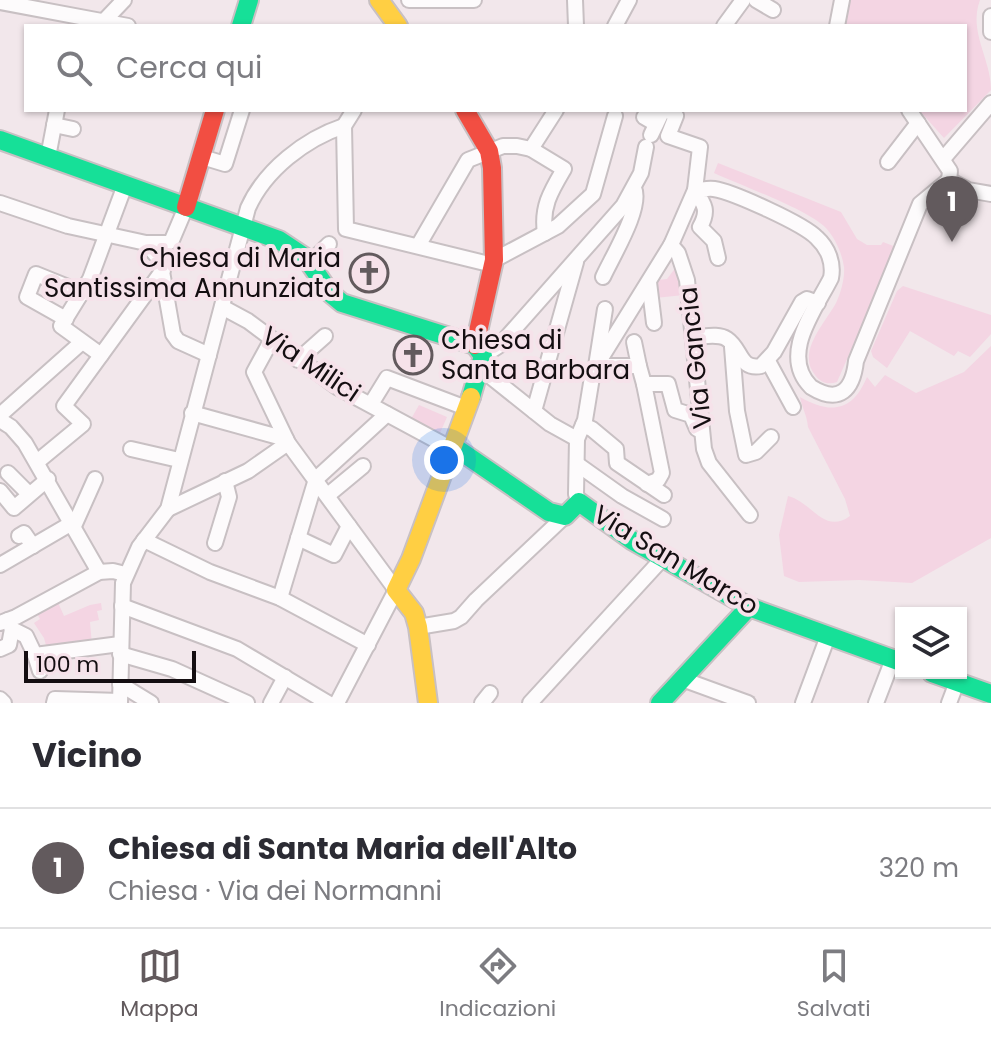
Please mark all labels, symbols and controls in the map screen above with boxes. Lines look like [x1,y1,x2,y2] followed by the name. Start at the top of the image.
[24,24,967,112] search box
[52,46,96,90] icon: search
[116,46,262,89] text: Cerca qui
[926,176,978,242] pin: 1
[44,240,341,306] place label: Chiesa di Maria Santissima Annunziata
[348,252,390,294] church icon: Chiesa di Maria Santissima Annunziata
[670,285,720,431] street label: Via Gancia
[254,318,368,410] street label: Via Milici
[441,322,630,388] place label: Chiesa di Santa Barbara
[392,334,434,376] church icon: Chiesa di Santa Barbara
[424,440,464,480] your location
[587,496,765,624] street label: Via San Marco
[895,607,967,679] map controls
[895,607,967,679] button: layers
[24,647,196,683] scale bar
[36,649,99,680] text: 100 m
[32,731,142,779] text: Vicino
[108,827,577,870] text: Chiesa di Santa Maria dell'Alto
[53,850,63,886] text: 1
[879,850,959,886] text: 320 m
[108,873,442,909] text: Chiesa · Via dei Normanni
[120,944,199,1025] tab: Mappa
[439,944,556,1025] tab: Indicazioni
[797,944,871,1025] tab: Salvati

